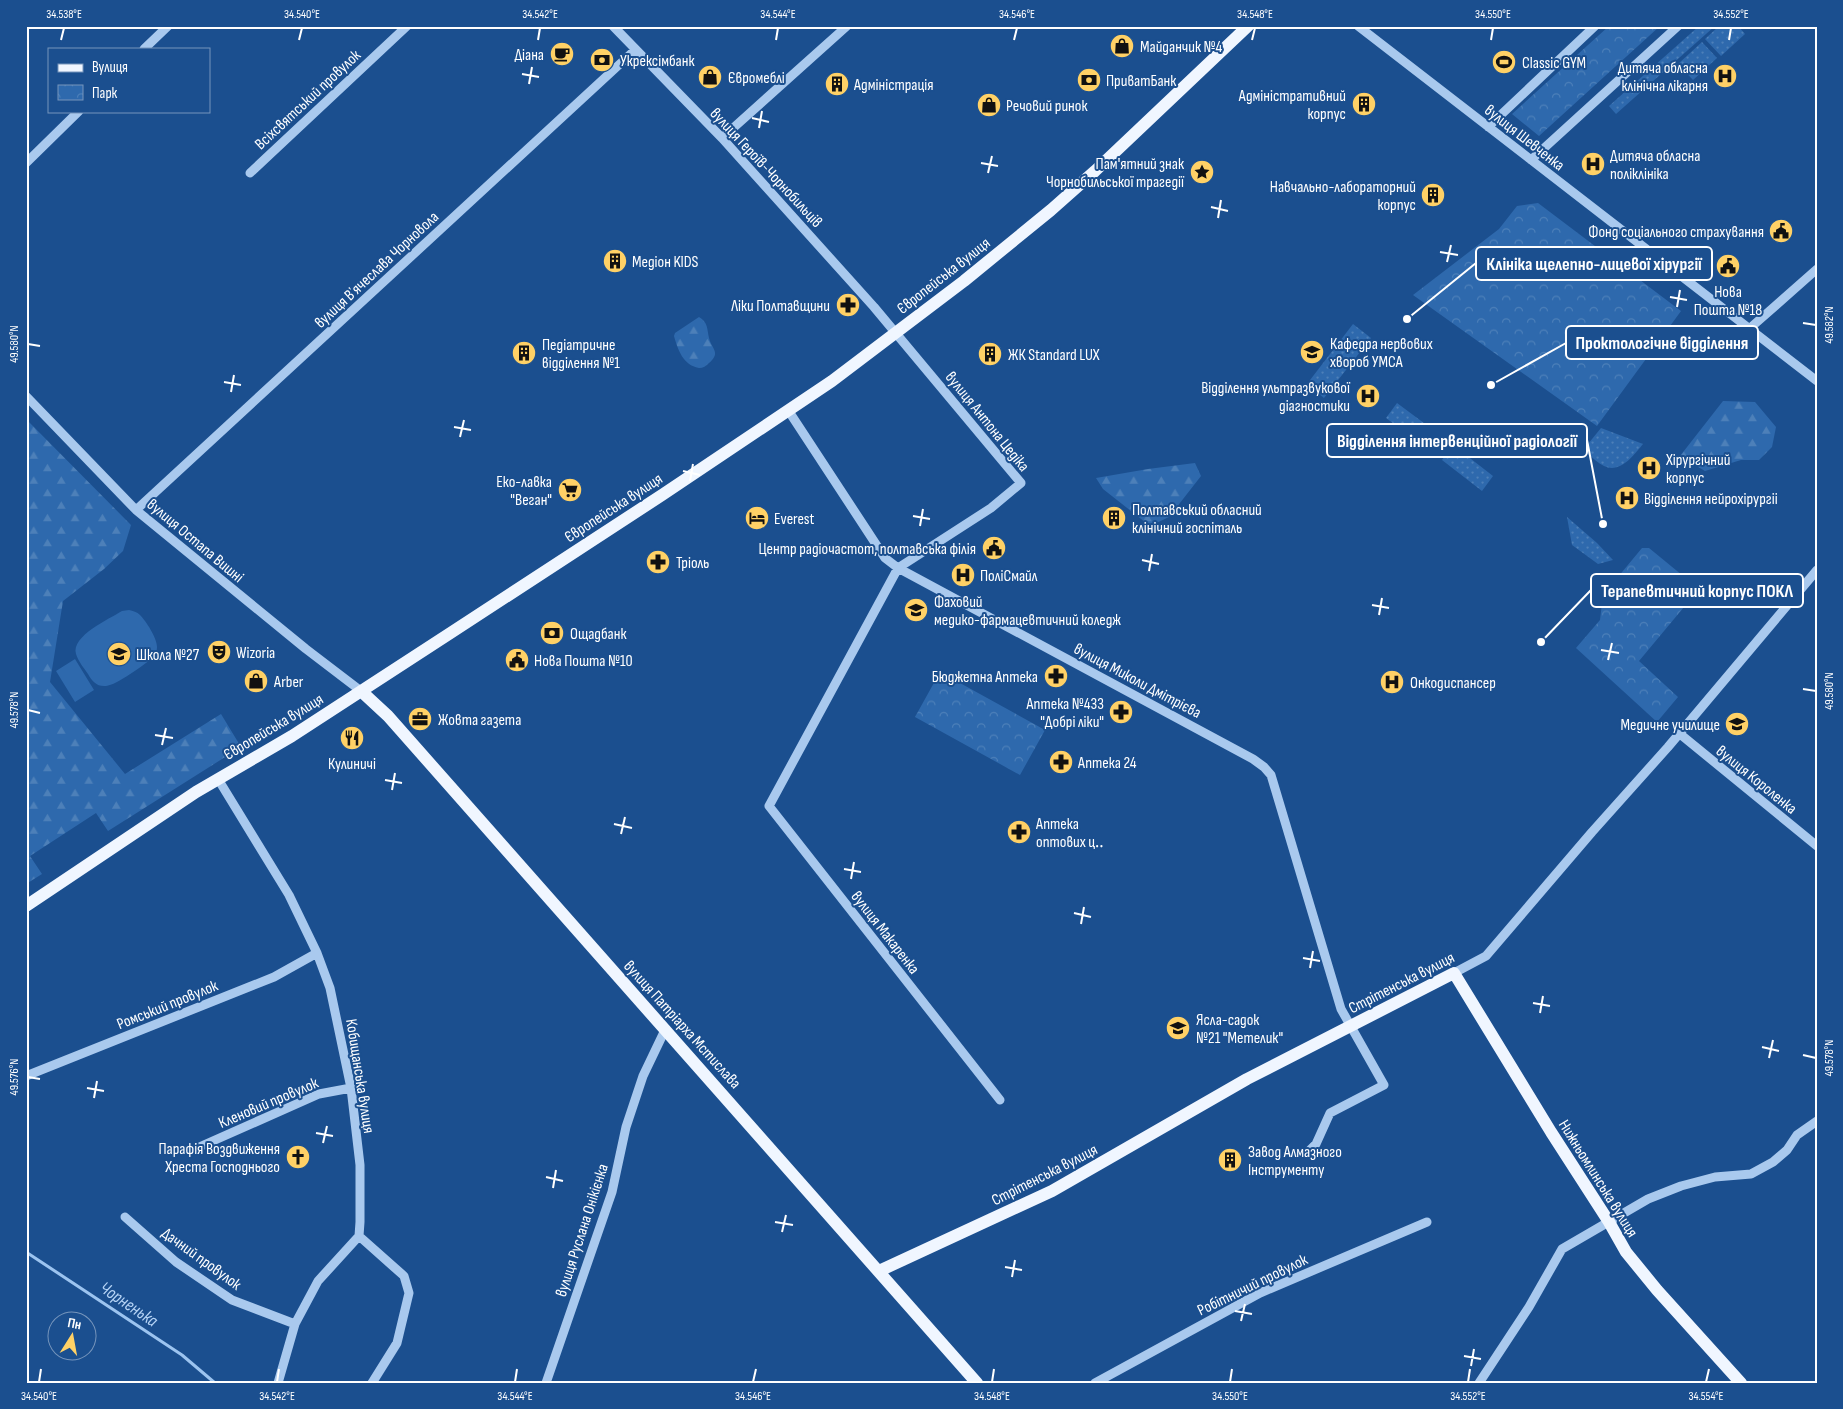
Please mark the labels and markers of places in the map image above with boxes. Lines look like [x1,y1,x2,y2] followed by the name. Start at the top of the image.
[1109,33,1135,59] shop icon: Майданчик №4
[1140,38,1223,57] place label: Майданчик №4
[549,41,575,67] cafe icon: Діана
[514,46,544,65] place label: Діана
[589,47,615,73] bank icon: Укрексімбанк
[1491,49,1517,75] sports icon: Classic GYM
[620,52,695,71] place label: Укрексімбанк
[1522,54,1586,73] place label: Classic GYM
[1618,59,1708,96] place label: Дитяча обласна клінічна лікарня
[1712,63,1738,89] hospital icon: Дитяча обласна клінічна лікарня
[697,64,723,90] shop icon: Євромеблі
[1076,67,1102,93] bank icon: ПриватБанк
[728,69,785,88] place label: Євромеблі
[824,71,850,97] building icon: Адміністрація
[1106,72,1177,91] place label: ПриватБанк
[853,76,934,95] place label: Адміністрація
[1238,87,1346,124] place label: Адміністративний корпус
[1351,91,1377,117] building icon: Адміністративний корпус
[976,92,1002,118] shop icon: Речовий ринок
[1006,97,1088,116] place label: Речовий ринок
[1610,147,1700,184] place label: Дитяча обласна поліклініка
[1580,151,1606,177] hospital icon: Дитяча обласна поліклініка
[1046,155,1185,192] place label: Пам'ятний знак Чорнобильської трагедії
[1189,159,1215,185] place icon: Пам'ятний знак Чорнобильської трагедії
[1270,178,1416,215] place label: Навчально-лабораторний корпус
[1420,182,1446,208] building icon: Навчально-лабораторний корпус
[1768,218,1794,244] public building icon: Фонд соціального страхування
[1588,223,1764,242] place label: Фонд соціального страхування
[1476,247,1712,280] callout: Клініка щелепно-лицевої хірургії
[602,248,628,274] building icon: Медіон KIDS
[632,253,699,272] place label: Медіон KIDS
[1715,253,1741,279] public building icon: Нова Пошта №18
[1694,283,1762,320] place label: Нова Пошта №18
[835,292,861,318] pharmacy icon: Ліки Полтавщини
[730,297,830,316] place label: Ліки Полтавщини
[1566,326,1758,359] callout: Проктологічне відділення
[1330,335,1433,372] place label: Кафедра нервових хвороб УМСА
[542,336,620,373] place label: Педіатричне відділення №1
[1299,339,1325,365] school or university icon: Кафедра нервових хвороб УМСА
[511,340,537,366] building icon: Педіатричне відділення №1
[977,341,1003,367] building icon: ЖК Standard LUX
[1008,346,1100,365] place label: ЖК Standard LUX
[1201,379,1351,416] place label: Відділення ультразвукової діагностики
[1355,383,1381,409] hospital icon: Відділення ультразвукової діагностики
[1327,424,1587,457] callout: Відділення інтервенційної радіології
[1665,451,1730,488] place label: Хірургічний корпус
[1636,455,1662,481] hospital icon: Хірургічний корпус
[496,473,552,510] place label: Еко-лавка "Веган"
[557,477,583,503] supermarket icon: Еко-лавка "Веган"
[1614,485,1640,511] hospital icon: Відділення нейрохірургіі
[1644,490,1778,509] place label: Відділення нейрохірургіі
[1132,501,1262,538] place label: Полтавський обласний клінічний госпіталь
[744,505,770,531] hotel icon: Everest
[1101,505,1127,531] building icon: Полтавський обласний клінічний госпіталь
[774,510,815,529] place label: Everest
[981,535,1007,561] public building icon: Центр радіочастот, полтавська філія
[759,540,976,559] place label: Центр радіочастот, полтавська філія
[645,549,671,575] pharmacy icon: Тріоль
[676,554,709,573] place label: Тріоль
[950,562,976,588] hospital icon: ПоліСмайл
[980,567,1038,586] place label: ПоліСмайл
[1591,574,1803,607] callout: Терапевтичний корпус ПОКЛ
[934,593,1121,630] place label: Фаховий медико-фармацевтичний коледж
[903,597,929,623] school or university icon: Фаховий медико-фармацевтичний коледж
[539,620,565,646] bank icon: Ощадбанк
[570,625,627,644] place label: Ощадбанк
[206,639,232,665] theatre icon: Wizoria
[106,641,132,667] school or university icon: Школа №27
[236,644,275,663] place label: Wizoria
[136,646,200,665] place label: Школа №27
[504,647,530,673] public building icon: Нова Пошта №10
[534,652,633,671] place label: Нова Пошта №10
[1043,663,1069,689] pharmacy icon: Бюджетна Аптека
[243,668,269,694] shop icon: Arber
[932,668,1038,687] place label: Бюджетна Аптека
[1379,669,1405,695] hospital icon: Онкодиспансер
[273,673,304,692] place label: Arber
[1410,674,1496,693] place label: Онкодиспансер
[1025,695,1104,732] place label: Аптека №433 "Добрі ліки"
[1108,699,1134,725] pharmacy icon: Аптека №433 "Добрі ліки"
[407,706,433,732] office icon: Жовта газета
[438,711,521,730] place label: Жовта газета
[1724,711,1750,737] school or university icon: Медичне училище
[1620,716,1720,735] place label: Медичне училище
[339,725,365,751] restaurant icon: Кулиничі
[1048,749,1074,775] pharmacy icon: Аптека 24
[1077,754,1137,773] place label: Аптека 24
[328,755,376,774] place label: Кулиничі
[1035,815,1104,852] place label: Аптека оптових ц‥
[1006,819,1032,845] pharmacy icon: Аптека оптових ц‥
[1196,1011,1283,1048] place label: Ясла-садок №21 "Метелик"
[1165,1015,1191,1041] school or university icon: Ясла-садок №21 "Метелик"
[158,1140,280,1177] place label: Парафія Воздвиження Хреста Господнього
[1248,1143,1342,1180] place label: Завод Алмазного Інструменту
[285,1144,311,1170] church icon: Парафія Воздвиження Хреста Господнього
[1217,1147,1243,1173] building icon: Завод Алмазного Інструменту

